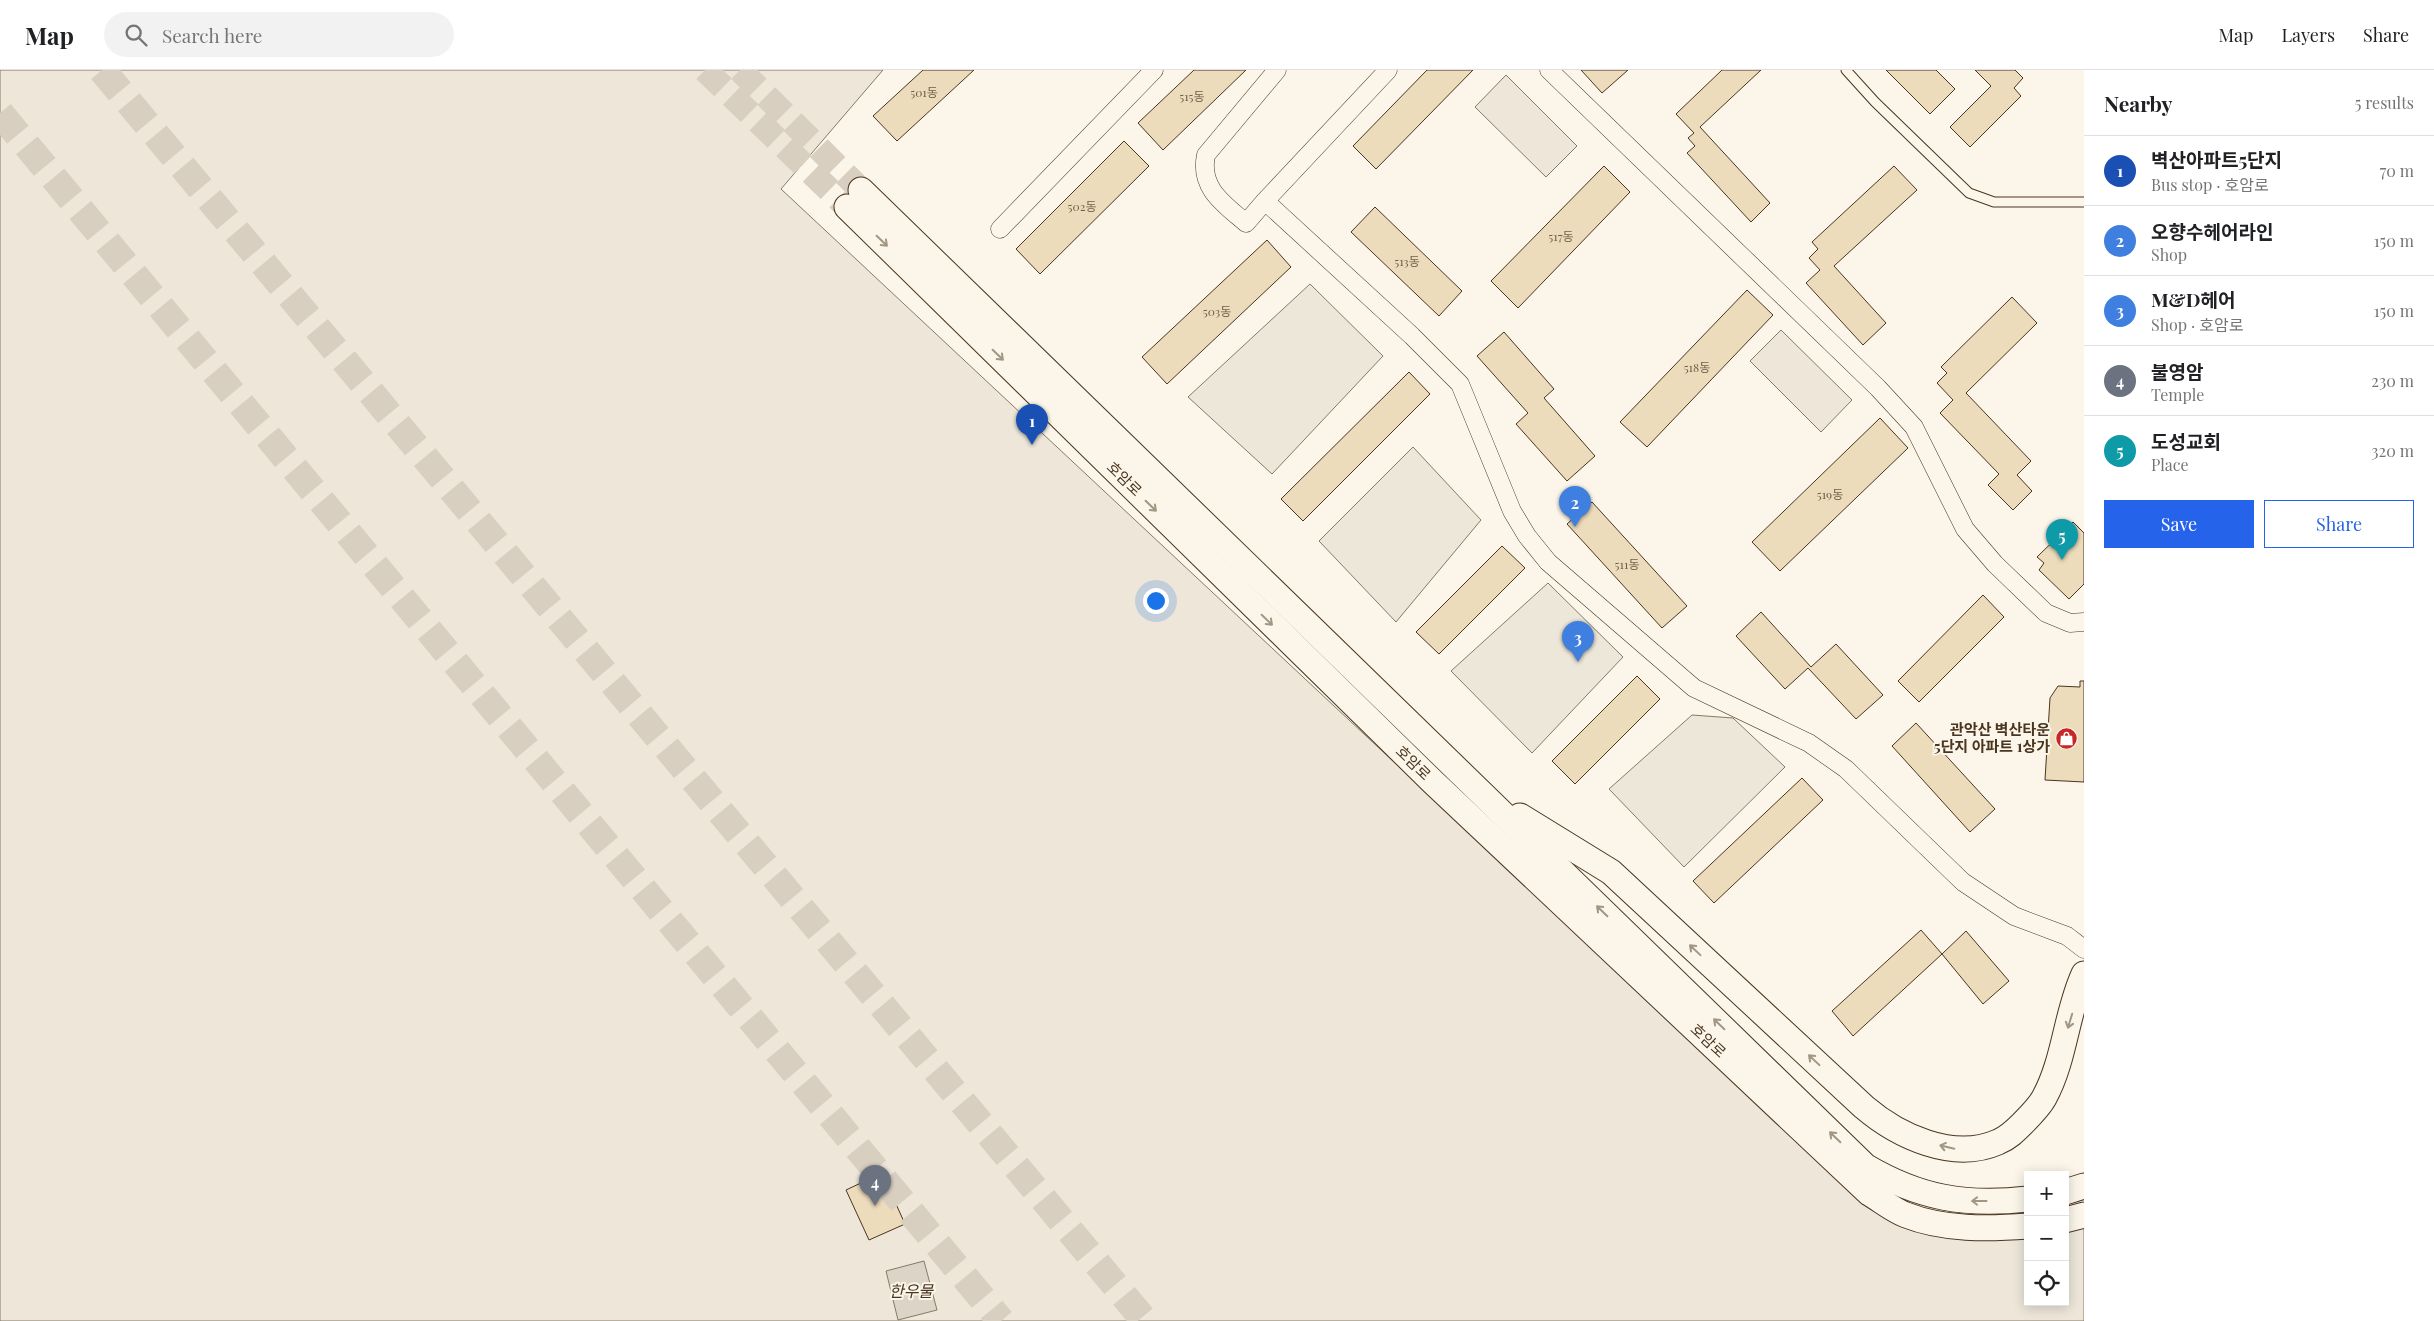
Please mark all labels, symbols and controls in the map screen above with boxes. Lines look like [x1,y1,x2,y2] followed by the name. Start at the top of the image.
[104,12,454,57] search box
[25,19,74,51] text: Map
[122,21,150,49] icon: search
[162,22,262,48] text: Search here
[2218,23,2253,47] text: Map
[2281,23,2335,47] text: Layers
[2363,23,2409,47] text: Share
[910,84,938,100] house number: 501동
[1179,88,1205,104] house number: 515동
[2104,89,2173,117] text: Nearby
[2355,92,2414,113] text: 5 results
[2151,146,2282,172] text: 벽산아파트5단지
[2117,160,2123,181] text: 1
[2380,160,2414,181] text: 70 m
[2151,174,2269,195] text: Bus stop · 호암로
[1068,198,1096,214] house number: 502동
[2151,218,2273,244] text: 오향수헤어라인
[1548,228,1574,244] house number: 517동
[2116,230,2124,251] text: 2
[2374,230,2414,251] text: 150 m
[876,235,888,247] one-way arrow
[2151,244,2187,265] text: Shop
[1394,253,1420,269] house number: 513동
[2151,286,2235,312] text: M&D헤어
[2116,300,2124,321] text: 3
[2374,300,2414,321] text: 150 m
[1203,303,1231,319] house number: 503동
[2151,314,2243,335] text: Shop · 호암로
[992,349,1004,361] one-way arrow
[2151,358,2203,384] text: 불영암
[1684,359,1710,375] house number: 518동
[2116,370,2124,391] text: 4
[2371,370,2414,391] text: 230 m
[2151,384,2204,405] text: Temple
[1016,404,1048,445] pin: 1
[2151,428,2221,454] text: 도성교회
[2116,440,2124,461] text: 5
[2371,440,2414,461] text: 320 m
[2151,454,2189,475] text: Place
[1103,457,1147,500] street label: 호암로
[1559,486,1591,527] pin: 2
[1817,486,1843,502] house number: 519동
[1145,500,1158,512] one-way arrow
[2104,500,2254,548] button: Save
[2264,500,2414,548] button: Share
[2046,519,2078,560] pin: 5
[1615,556,1639,572] house number: 511동
[1143,588,1169,614] your location
[1261,614,1274,626] one-way arrow
[1562,621,1594,662] pin: 3
[1934,719,2050,756] place label: 관악산 벽산타운 5단지 아파트 1상가
[2054,727,2078,751] shop icon: 관악산 벽산타운 5단지 아파트 1상가
[1392,741,1436,784] street label: 호암로
[1597,905,1609,917] one-way arrow
[1688,944,1701,956] one-way arrow
[2064,1012,2074,1028] one-way arrow
[1713,1018,1725,1030] one-way arrow
[1687,1019,1731,1062] street label: 호암로
[1807,1054,1820,1066] one-way arrow
[1829,1131,1842,1143] one-way arrow
[1940,1142,1956,1151] one-way arrow
[859,1165,891,1206] pin: 4
[2024,1171,2069,1306] map controls
[2024,1171,2069,1216] button: +
[1971,1196,1988,1206] one-way arrow
[2024,1216,2069,1261] button: −
[2024,1261,2069,1306] button: locate
[889,1280,934,1301] water label: 한우물

